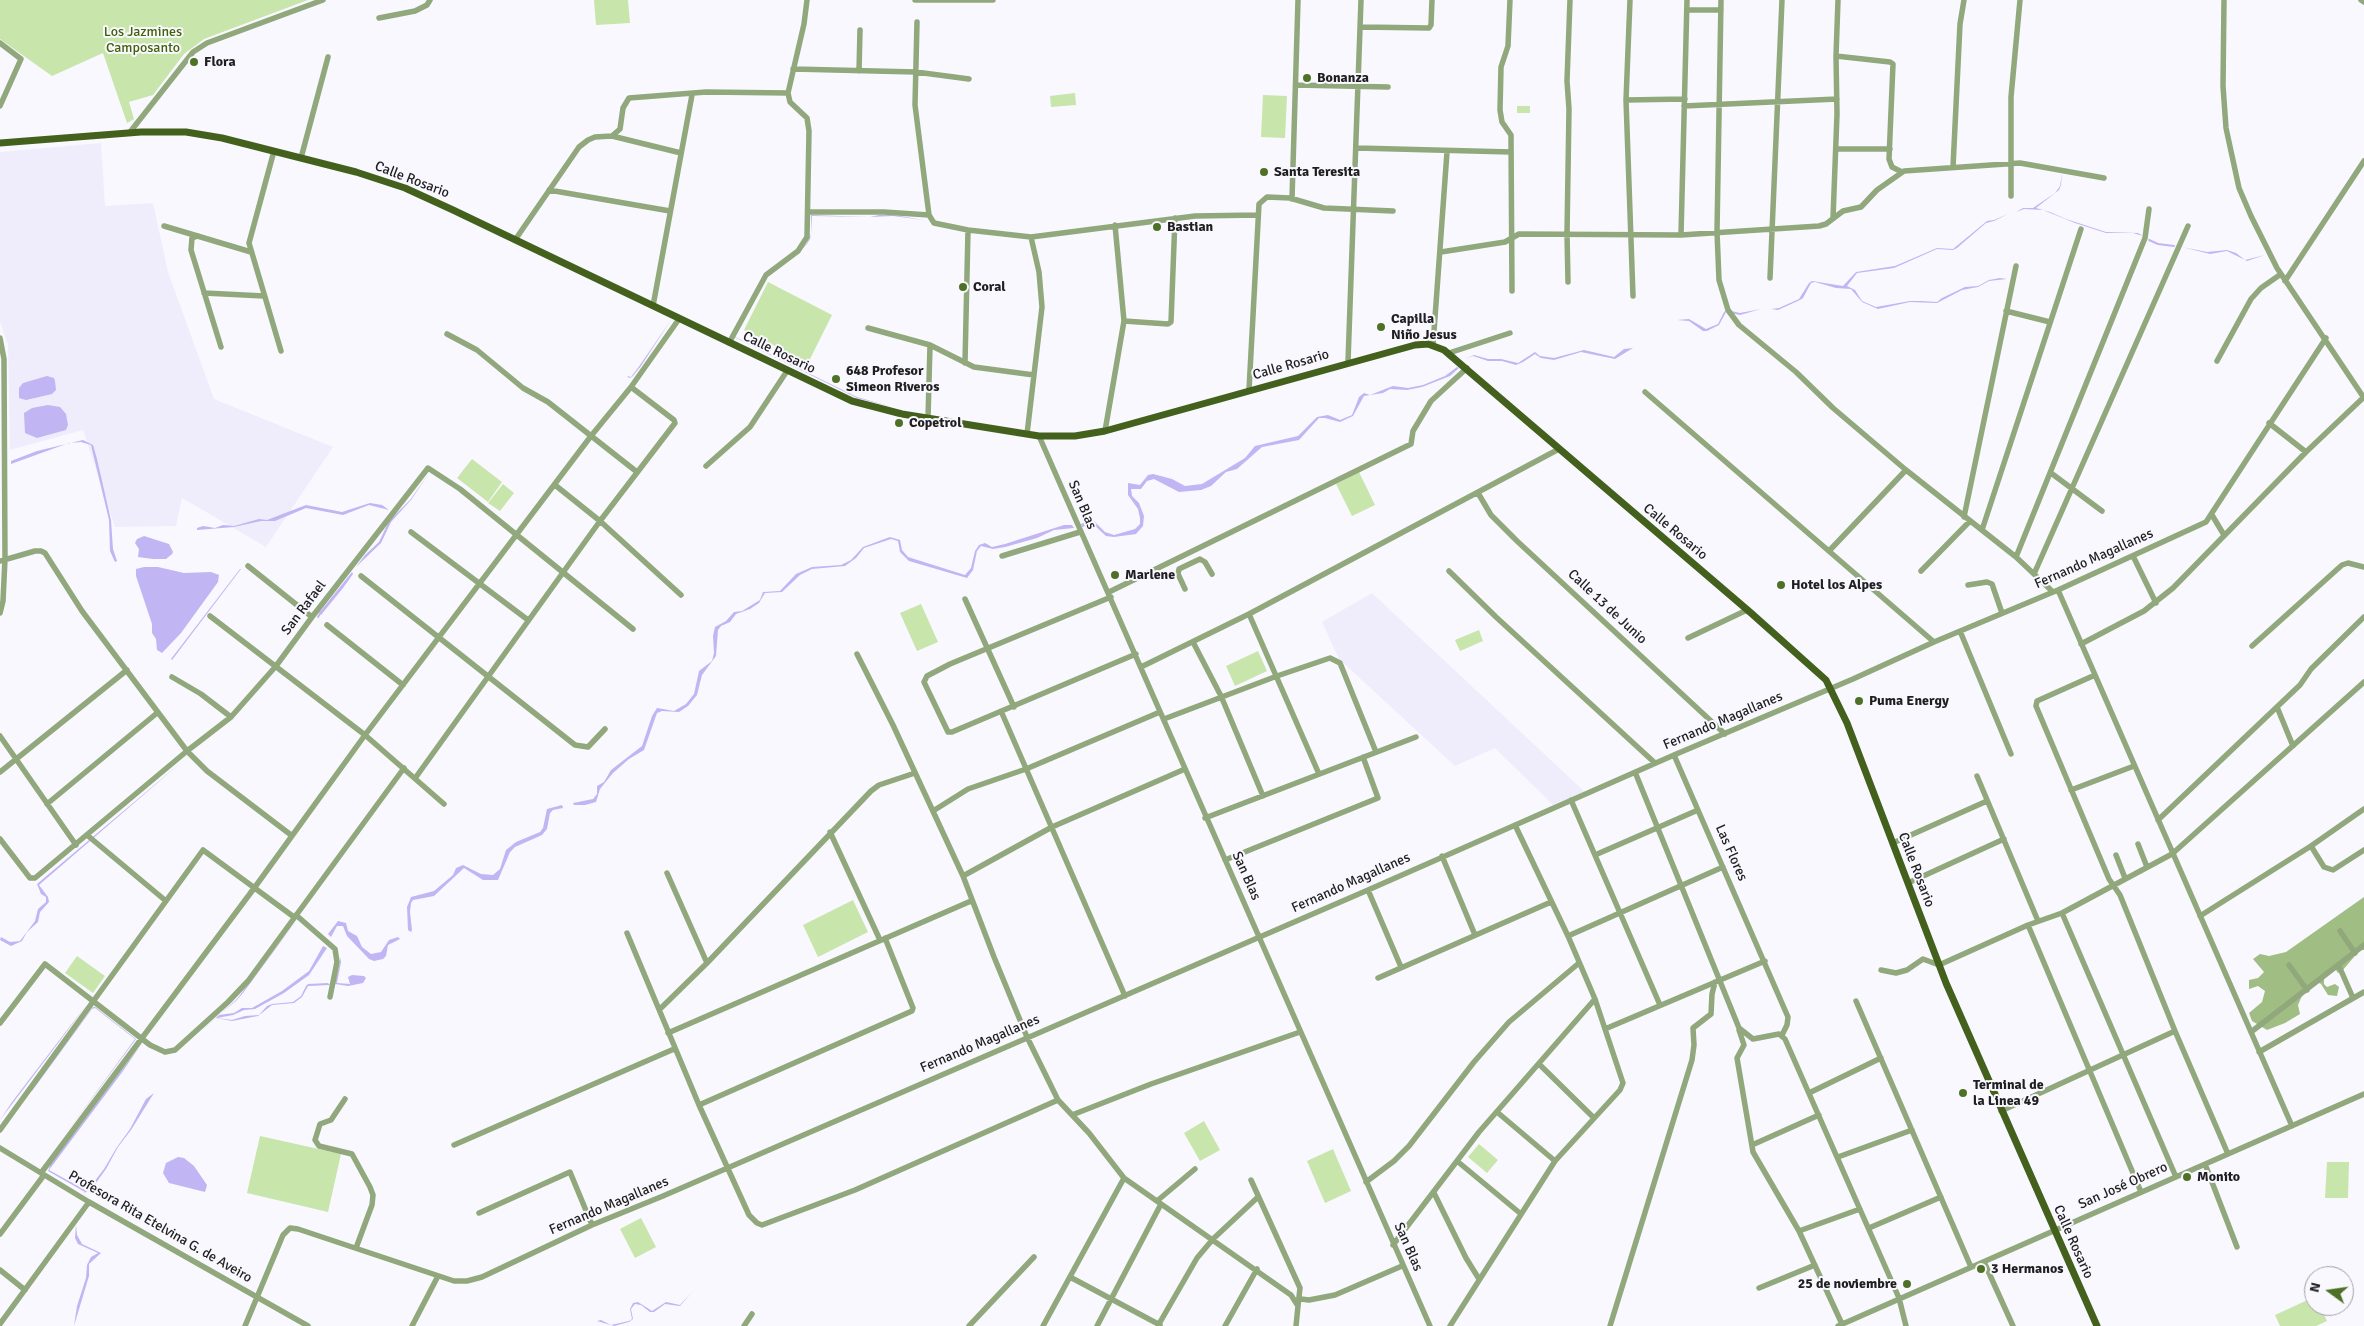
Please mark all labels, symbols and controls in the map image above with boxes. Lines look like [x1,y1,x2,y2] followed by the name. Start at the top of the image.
[104,24,182,56] park label: Los Jazmines Camposanto
[204,54,236,70] place label: Flora
[188,56,200,68] marker: Flora
[1317,70,1369,86] place label: Bonanza
[1301,72,1313,84] marker: Bonanza
[372,158,452,202] street label: Calle Rosario
[1274,164,1360,180] place label: Santa Teresita
[1258,166,1270,178] marker: Santa Teresita
[1167,219,1213,235] place label: Bastian
[1151,221,1163,233] marker: Bastian
[973,279,1006,295] place label: Coral
[957,281,969,293] marker: Coral
[1391,311,1457,344] place label: Capilla Niño Jesus
[1375,321,1387,333] marker: Capilla Niño Jesus
[740,328,818,378] street label: Calle Rosario
[1251,346,1331,384] street label: Calle Rosario
[846,363,939,396] place label: 648 Profesor Simeon Riveros
[830,373,842,385] marker: 648 Profesor Simeon Riveros
[909,415,962,431] place label: Copetrol
[893,417,905,429] marker: Copetrol
[1064,478,1100,532] street label: San Blas
[1639,500,1711,564] street label: Calle Rosario
[2032,525,2156,593] street label: Fernando Magallanes
[1564,566,1650,648] street label: Calle 13 de Junio
[1125,567,1175,583] place label: Marlene
[1109,569,1121,581] marker: Marlene
[278,577,330,639] street label: San Rafael
[1791,577,1882,593] place label: Hotel los Alpes
[1775,579,1787,591] marker: Hotel los Alpes
[1661,688,1785,754] street label: Fernando Magallanes
[1869,693,1949,709] place label: Puma Energy
[1853,695,1865,707] marker: Puma Energy
[1711,822,1751,884] street label: Las Flores
[1894,830,1938,910] street label: Calle Rosario
[1228,849,1264,903] street label: San Blas
[1289,849,1413,917] street label: Fernando Magallanes
[918,1011,1042,1077] street label: Fernando Magallanes
[1973,1077,2044,1110] place label: Terminal de la Linea 49
[1957,1087,1969,1099] marker: Terminal de la Linea 49
[2076,1159,2170,1213] street label: San José Obrero
[65,1167,255,1287] street label: Profesora Rita Etelvina G. de Aveiro
[2197,1169,2240,1185] place label: Monito
[2181,1171,2193,1183] marker: Monito
[547,1173,671,1239] street label: Fernando Magallanes
[2049,1203,2097,1281] street label: Calle Rosario
[1390,1220,1426,1274] street label: San Blas
[1991,1261,2063,1277] place label: 3 Hermanos
[1975,1263,1987,1275] marker: 3 Hermanos
[2304,1266,2354,1316] north arrow
[1798,1276,1897,1292] place label: 25 de noviembre
[1901,1278,1913,1290] marker: 25 de noviembre
[2306,1281,2324,1294] text: N

